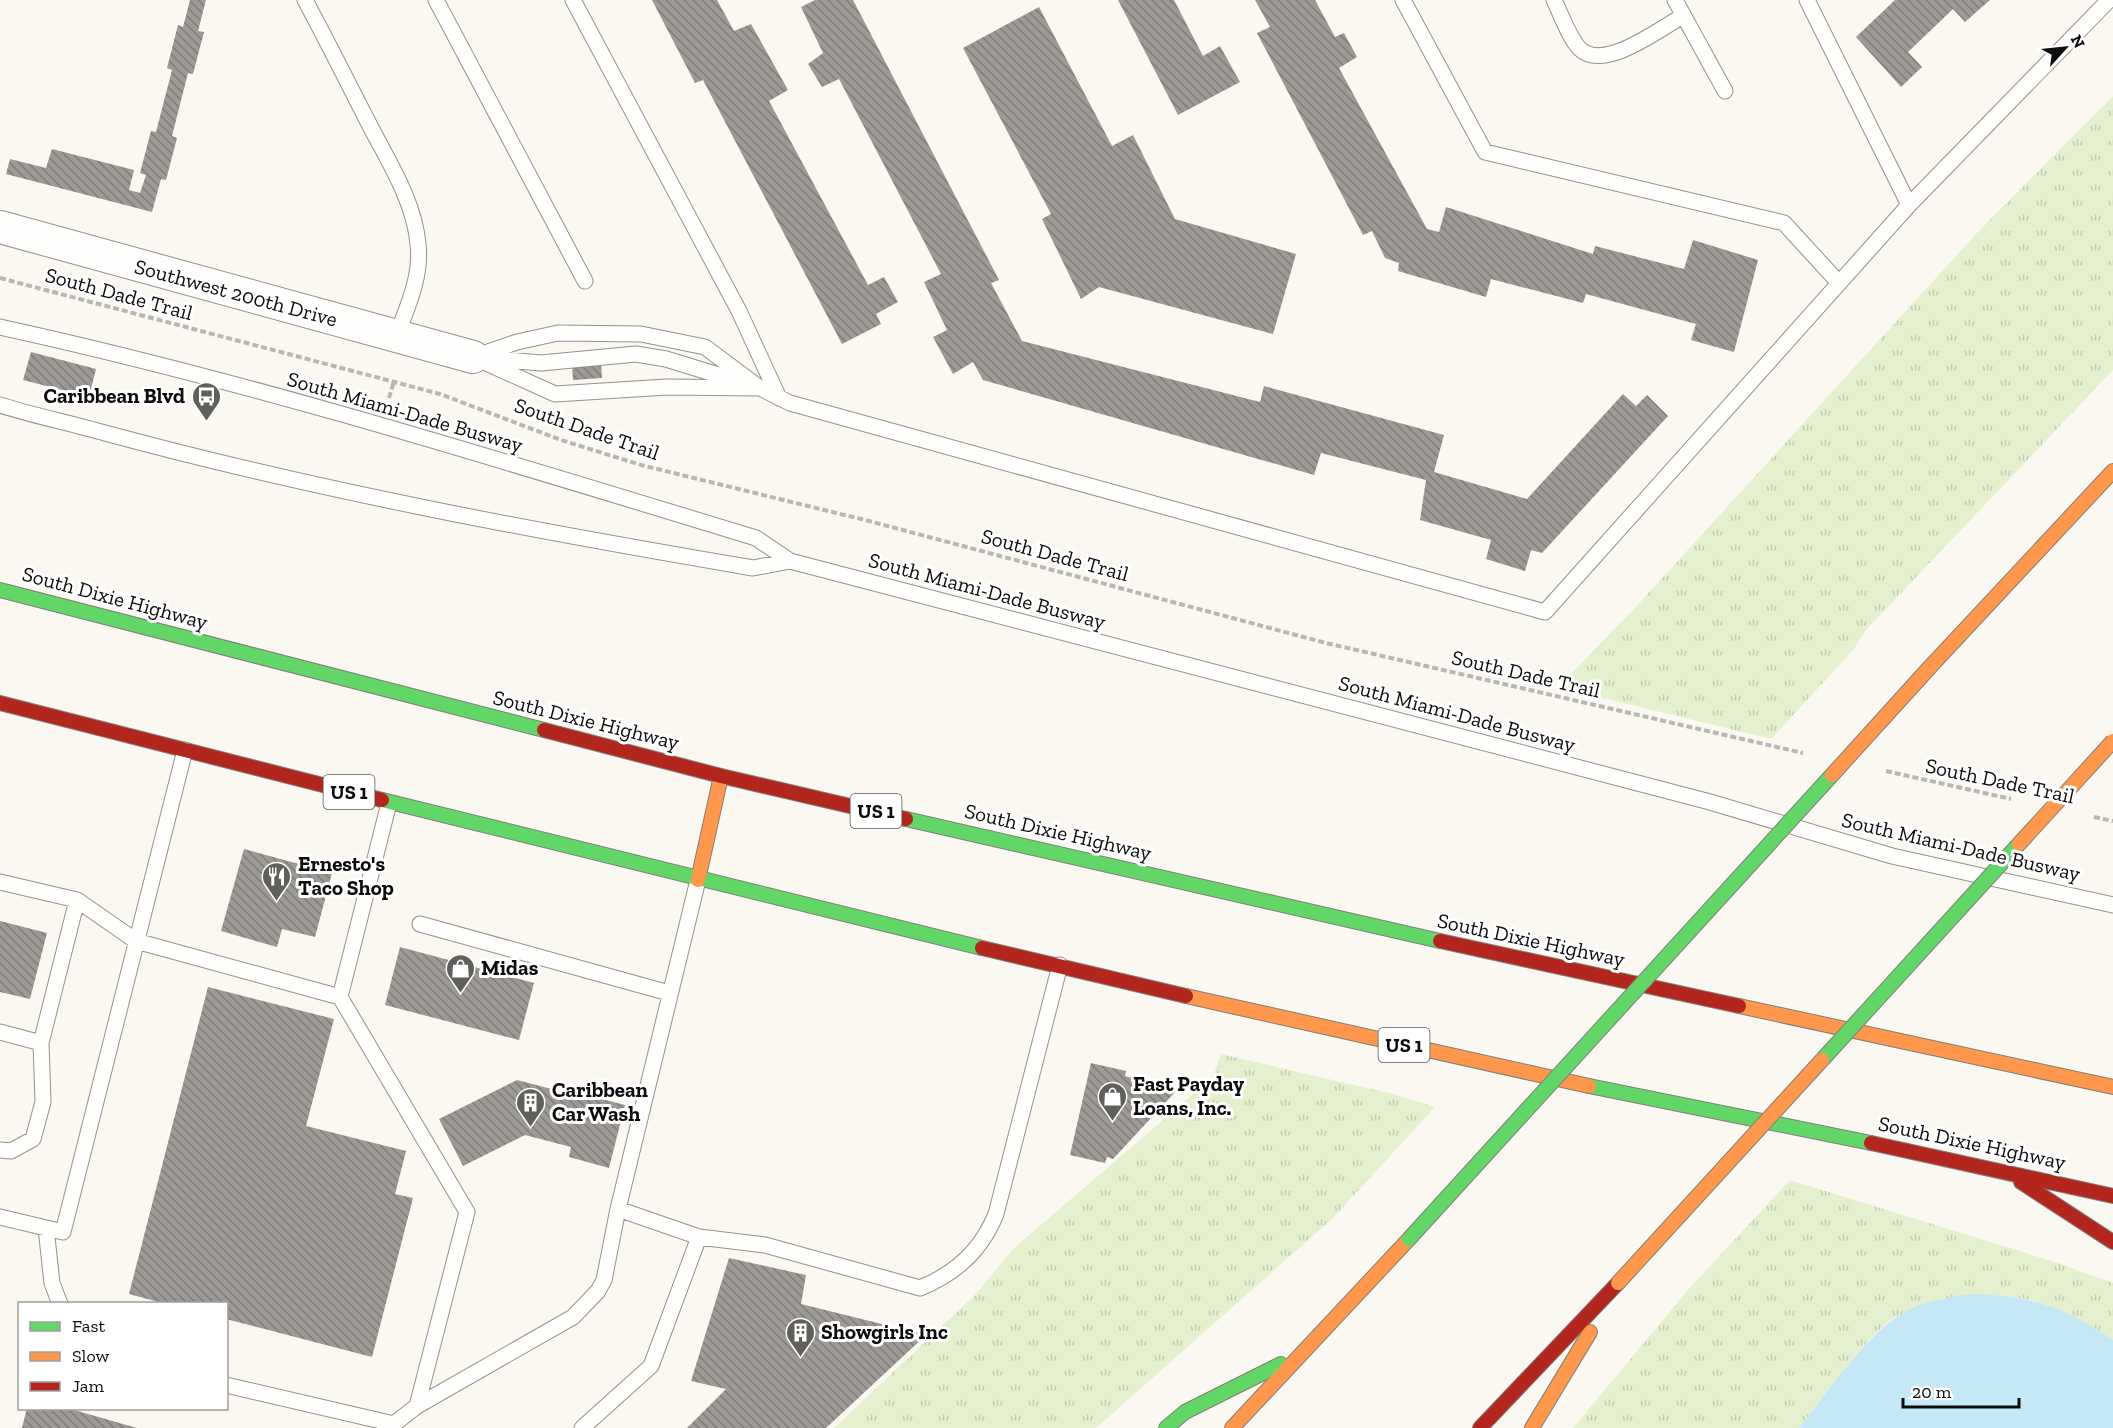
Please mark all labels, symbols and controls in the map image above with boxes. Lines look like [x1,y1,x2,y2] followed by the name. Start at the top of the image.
[2035,18,2095,78] north arrow
[2067,32,2089,51] text: N
[132,253,340,332] street label: Southwest 200th Drive
[43,262,196,325] street label: South Dade Trail
[284,366,526,457] street label: South Miami-Dade Busway
[190,380,222,422] bus stop icon: Caribbean Blvd
[43,383,185,408] place label: Caribbean Blvd
[511,392,663,465] street label: South Dade Trail
[979,523,1132,586] street label: South Dade Trail
[866,547,1108,634] street label: South Miami-Dade Busway
[20,561,211,634] street label: South Dixie Highway
[1449,644,1603,703] street label: South Dade Trail
[1336,670,1578,757] street label: South Miami-Dade Busway
[490,684,682,755] street label: South Dixie Highway
[1923,753,2077,809] street label: South Dade Trail
[324,775,374,809] road number: US 1
[850,794,902,828] road number: US 1
[962,798,1154,865] street label: South Dixie Highway
[1839,807,2083,886] street label: South Miami-Dade Busway
[298,851,394,900] place label: Ernesto's Taco Shop
[261,860,293,902] restaurant icon: Ernesto's Taco Shop
[1435,907,1627,972] street label: South Dixie Highway
[444,952,476,994] shop icon: Midas
[481,955,539,980] place label: Midas
[1378,1028,1430,1062] road number: US 1
[1133,1071,1244,1120] place label: Fast Payday Loans, Inc.
[552,1077,649,1126] place label: Caribbean Car Wash
[1096,1080,1128,1122] shop icon: Fast Payday Loans, Inc.
[515,1086,547,1128] building icon: Caribbean Car Wash
[1876,1110,2068,1175] street label: South Dixie Highway
[18,1302,228,1410] legend
[72,1315,105,1337] text: Fast
[784,1316,816,1358] building icon: Showgirls Inc
[821,1319,948,1344] place label: Showgirls Inc
[72,1345,109,1367] text: Slow
[1903,1371,2018,1409] scale bar
[72,1375,104,1397] text: Jam
[1912,1381,1952,1403] text: 20 m

